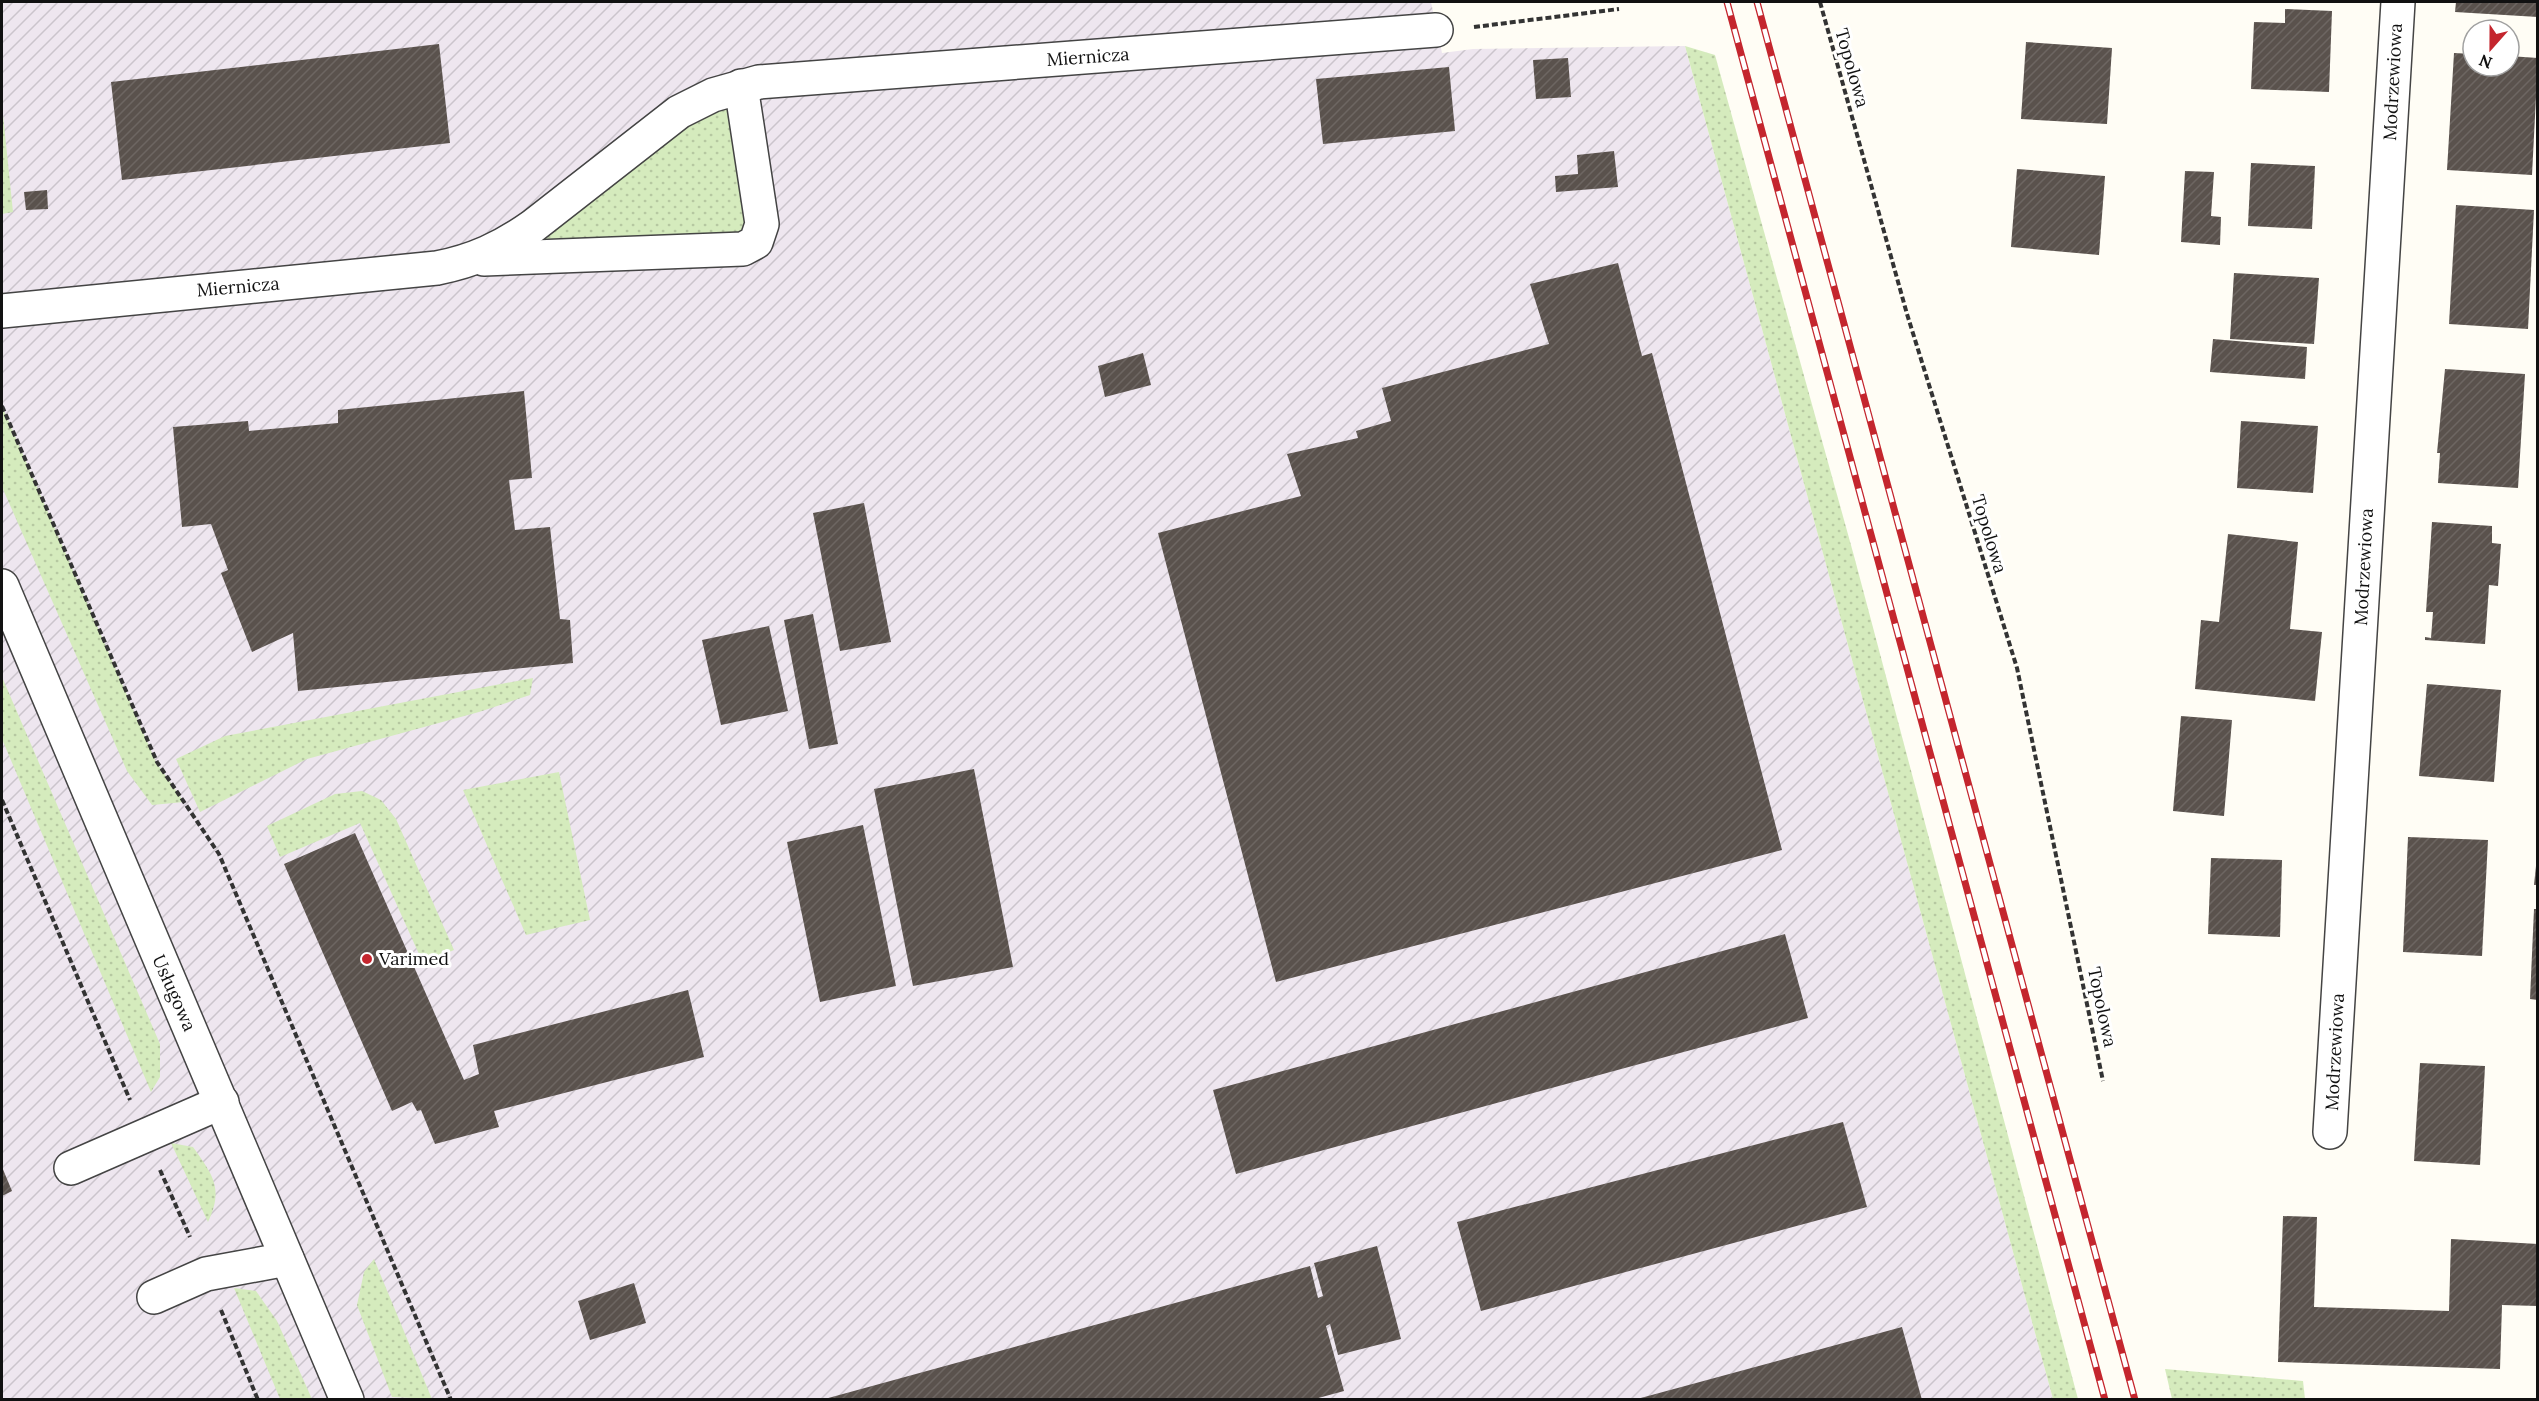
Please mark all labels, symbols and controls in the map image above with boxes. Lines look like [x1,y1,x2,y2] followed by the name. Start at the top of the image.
[2461,18,2521,78] north arrow
[2378,23,2407,141] street label: Modrzewiowa
[1830,26,1875,110] street label: Topolowa
[1046,42,1130,71] street label: Miernicza
[2476,50,2495,74] text: N
[196,271,280,302] street label: Miernicza
[1967,492,2012,576] street label: Topolowa
[2349,508,2378,626] street label: Modrzewiowa
[378,947,449,970] place label: Varimed
[147,951,202,1035] street label: Usługowa
[360,952,374,966] marker: Varimed
[2083,965,2122,1049] street label: Topolowa
[2320,993,2349,1111] street label: Modrzewiowa

